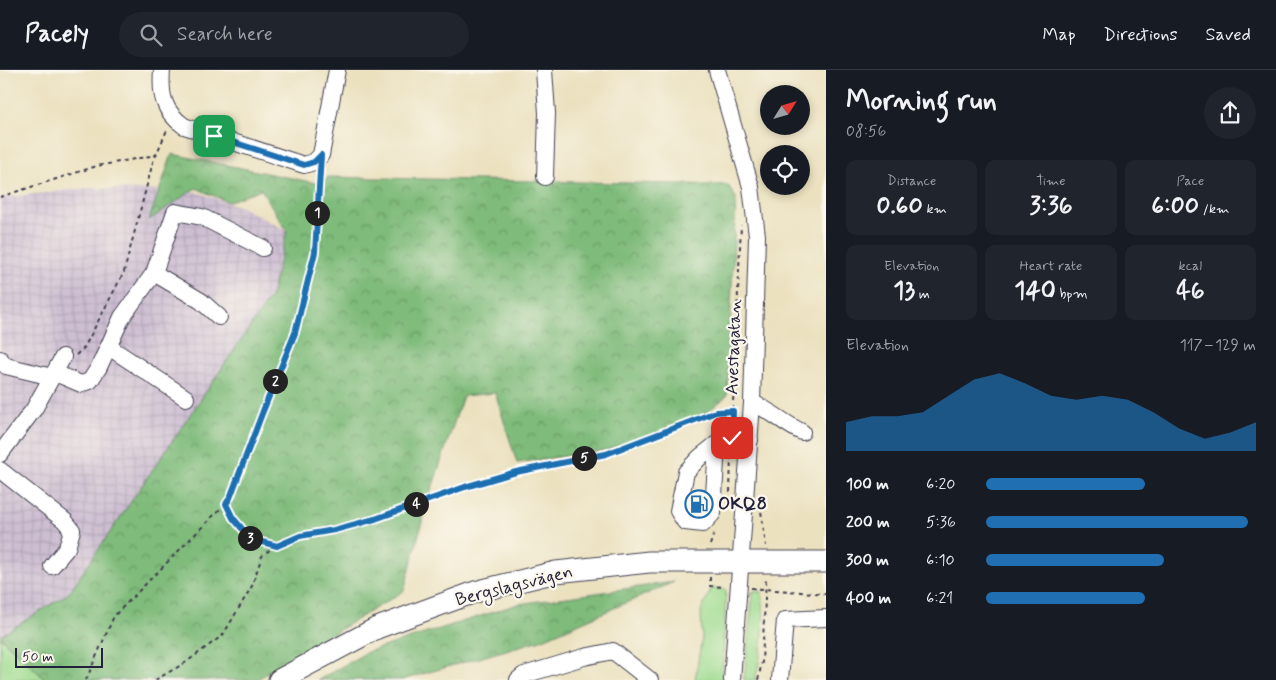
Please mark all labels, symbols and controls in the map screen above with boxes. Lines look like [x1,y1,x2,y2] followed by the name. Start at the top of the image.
[119,12,469,57] search box
[25,19,89,50] text: Pacely
[137,21,165,49] icon: search
[177,22,273,47] text: Search here
[1043,23,1076,47] text: Map
[1104,23,1178,47] text: Directions
[1206,23,1251,47] text: Saved
[846,83,997,120] text: Morning run
[760,85,810,135] north arrow
[760,85,810,195] map controls
[1204,87,1256,139] button: share
[193,115,235,157] pin
[846,121,886,142] text: 08:56
[200,122,228,150] icon: arrive
[760,145,810,195] button: locate
[887,172,936,190] text: Distance
[1036,172,1066,190] text: Time
[1176,172,1204,190] text: Pace
[876,190,923,223] text: 0.60
[1029,190,1073,223] text: 3:36
[1151,190,1199,223] text: 6:00
[304,200,330,226] pin: 1
[923,200,947,218] text: km
[1199,200,1229,218] text: /km
[314,204,321,222] text: 1
[884,257,939,275] text: Elevation
[1020,257,1082,275] text: Heart rate
[1179,257,1202,275] text: kcal
[893,275,915,308] text: 13
[1014,275,1056,308] text: 140
[1176,275,1205,308] text: 46
[915,285,930,303] text: m
[1056,285,1088,303] text: bpm
[720,299,748,395] street label: Avestagatan
[846,335,909,356] text: Elevation
[1180,335,1256,356] text: 117–129 m
[262,368,288,394] pin: 2
[272,372,279,390] text: 2
[711,417,753,459] pin
[718,424,746,452] icon: check
[572,446,596,470] pin: 5
[580,449,589,467] text: 5
[846,474,889,495] text: 100 m
[926,474,955,495] text: 6:20
[684,489,714,519] fuel station icon: OKQ8
[404,492,428,516] pin: 4
[718,492,767,516] place label: OKQ8
[412,495,421,513] text: 4
[846,512,890,533] text: 200 m
[926,512,956,533] text: 5:36
[238,526,262,550] pin: 3
[247,529,254,547] text: 3
[846,550,889,571] text: 300 m
[926,550,955,571] text: 6:10
[453,560,575,613] street label: Bergslagsvägen
[846,588,891,609] text: 400 m
[926,588,953,609] text: 6:21
[15,645,102,668] scale bar
[22,648,53,666] text: 50 m

